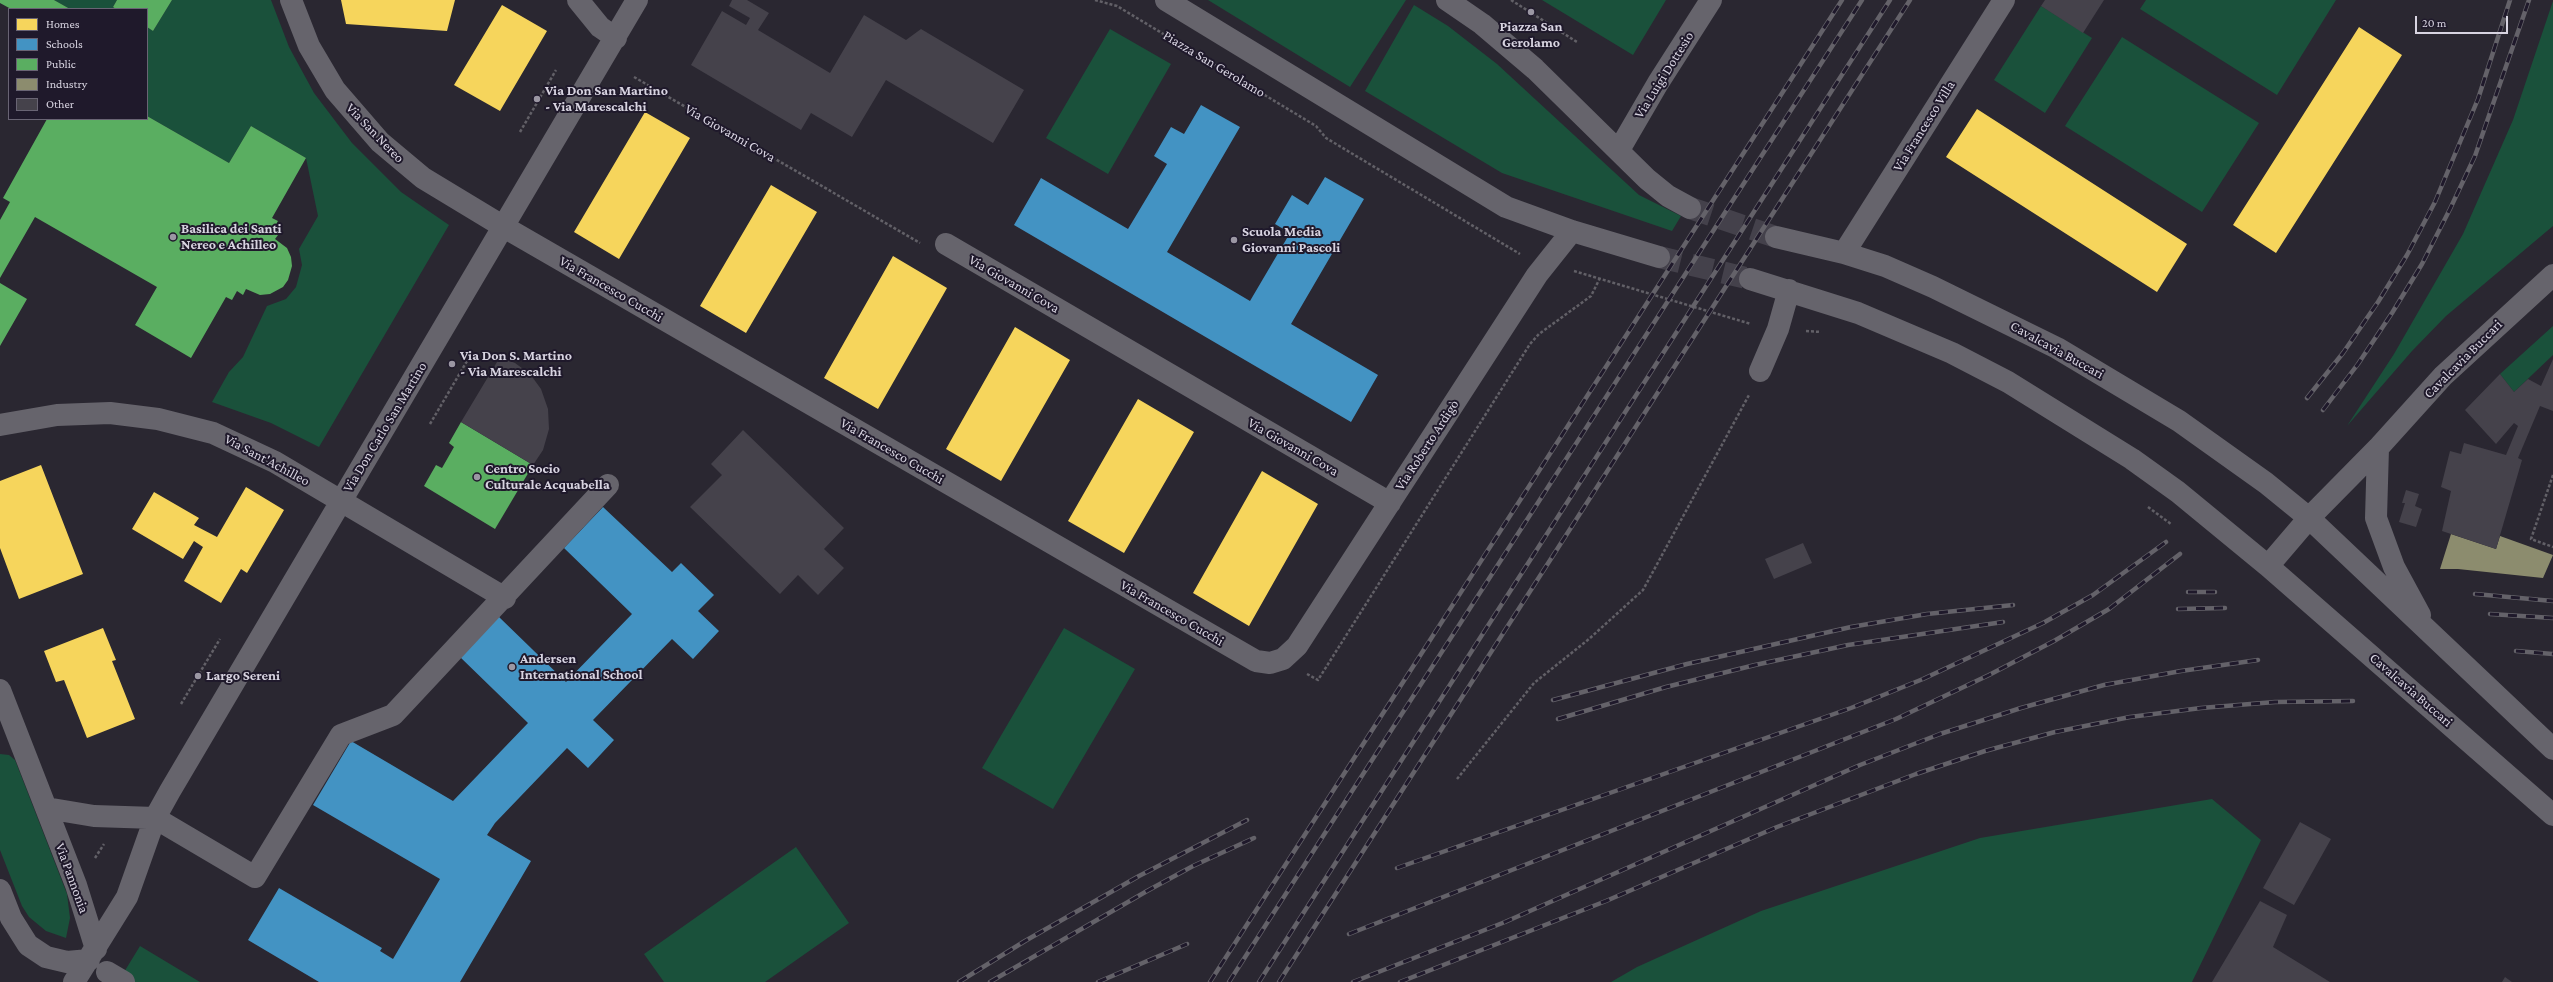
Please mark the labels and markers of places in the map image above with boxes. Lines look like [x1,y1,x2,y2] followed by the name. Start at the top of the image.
[1526,7,1536,17] marker: Piazza San Gerolamo
[1500,19,1562,52] place label: Piazza San Gerolamo
[545,83,668,116] place label: Via Don San Martino - Via Marescalchi
[532,94,542,104] marker: Via Don San Martino - Via Marescalchi
[181,221,282,254] place label: Basilica dei Santi Nereo e Achilleo
[1242,224,1340,256] place label: Scuola Media Giovanni Pascoli
[168,232,178,242] marker: Basilica dei Santi Nereo e Achilleo
[1229,235,1239,245] marker: Scuola Media Giovanni Pascoli
[460,348,572,380] place label: Via Don S. Martino - Via Marescalchi
[447,359,457,369] marker: Via Don S. Martino - Via Marescalchi
[485,461,610,494] place label: Centro Socio Culturale Acquabella
[472,472,482,482] marker: Centro Socio Culturale Acquabella
[520,651,643,684] place label: Andersen International School
[507,662,517,672] marker: Andersen International School
[206,668,280,684] place label: Largo Sereni
[193,671,203,681] marker: Largo Sereni

